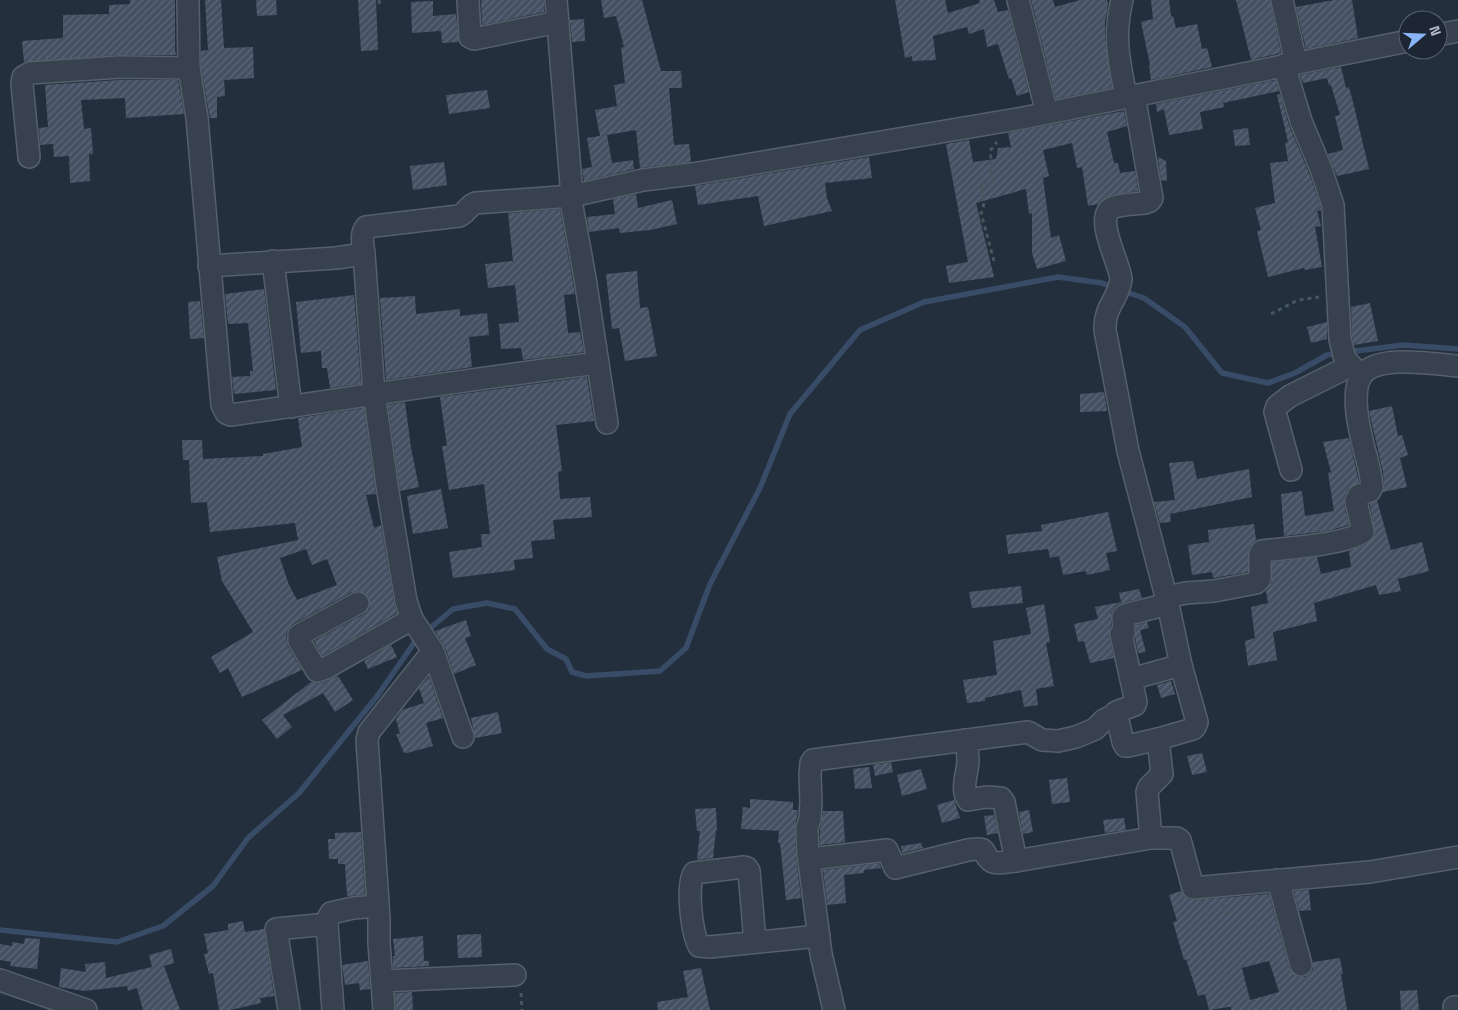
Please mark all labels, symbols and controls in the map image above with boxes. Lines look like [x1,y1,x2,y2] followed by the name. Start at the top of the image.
[1398,10,1448,60] north arrow
[1425,23,1445,38] text: N

